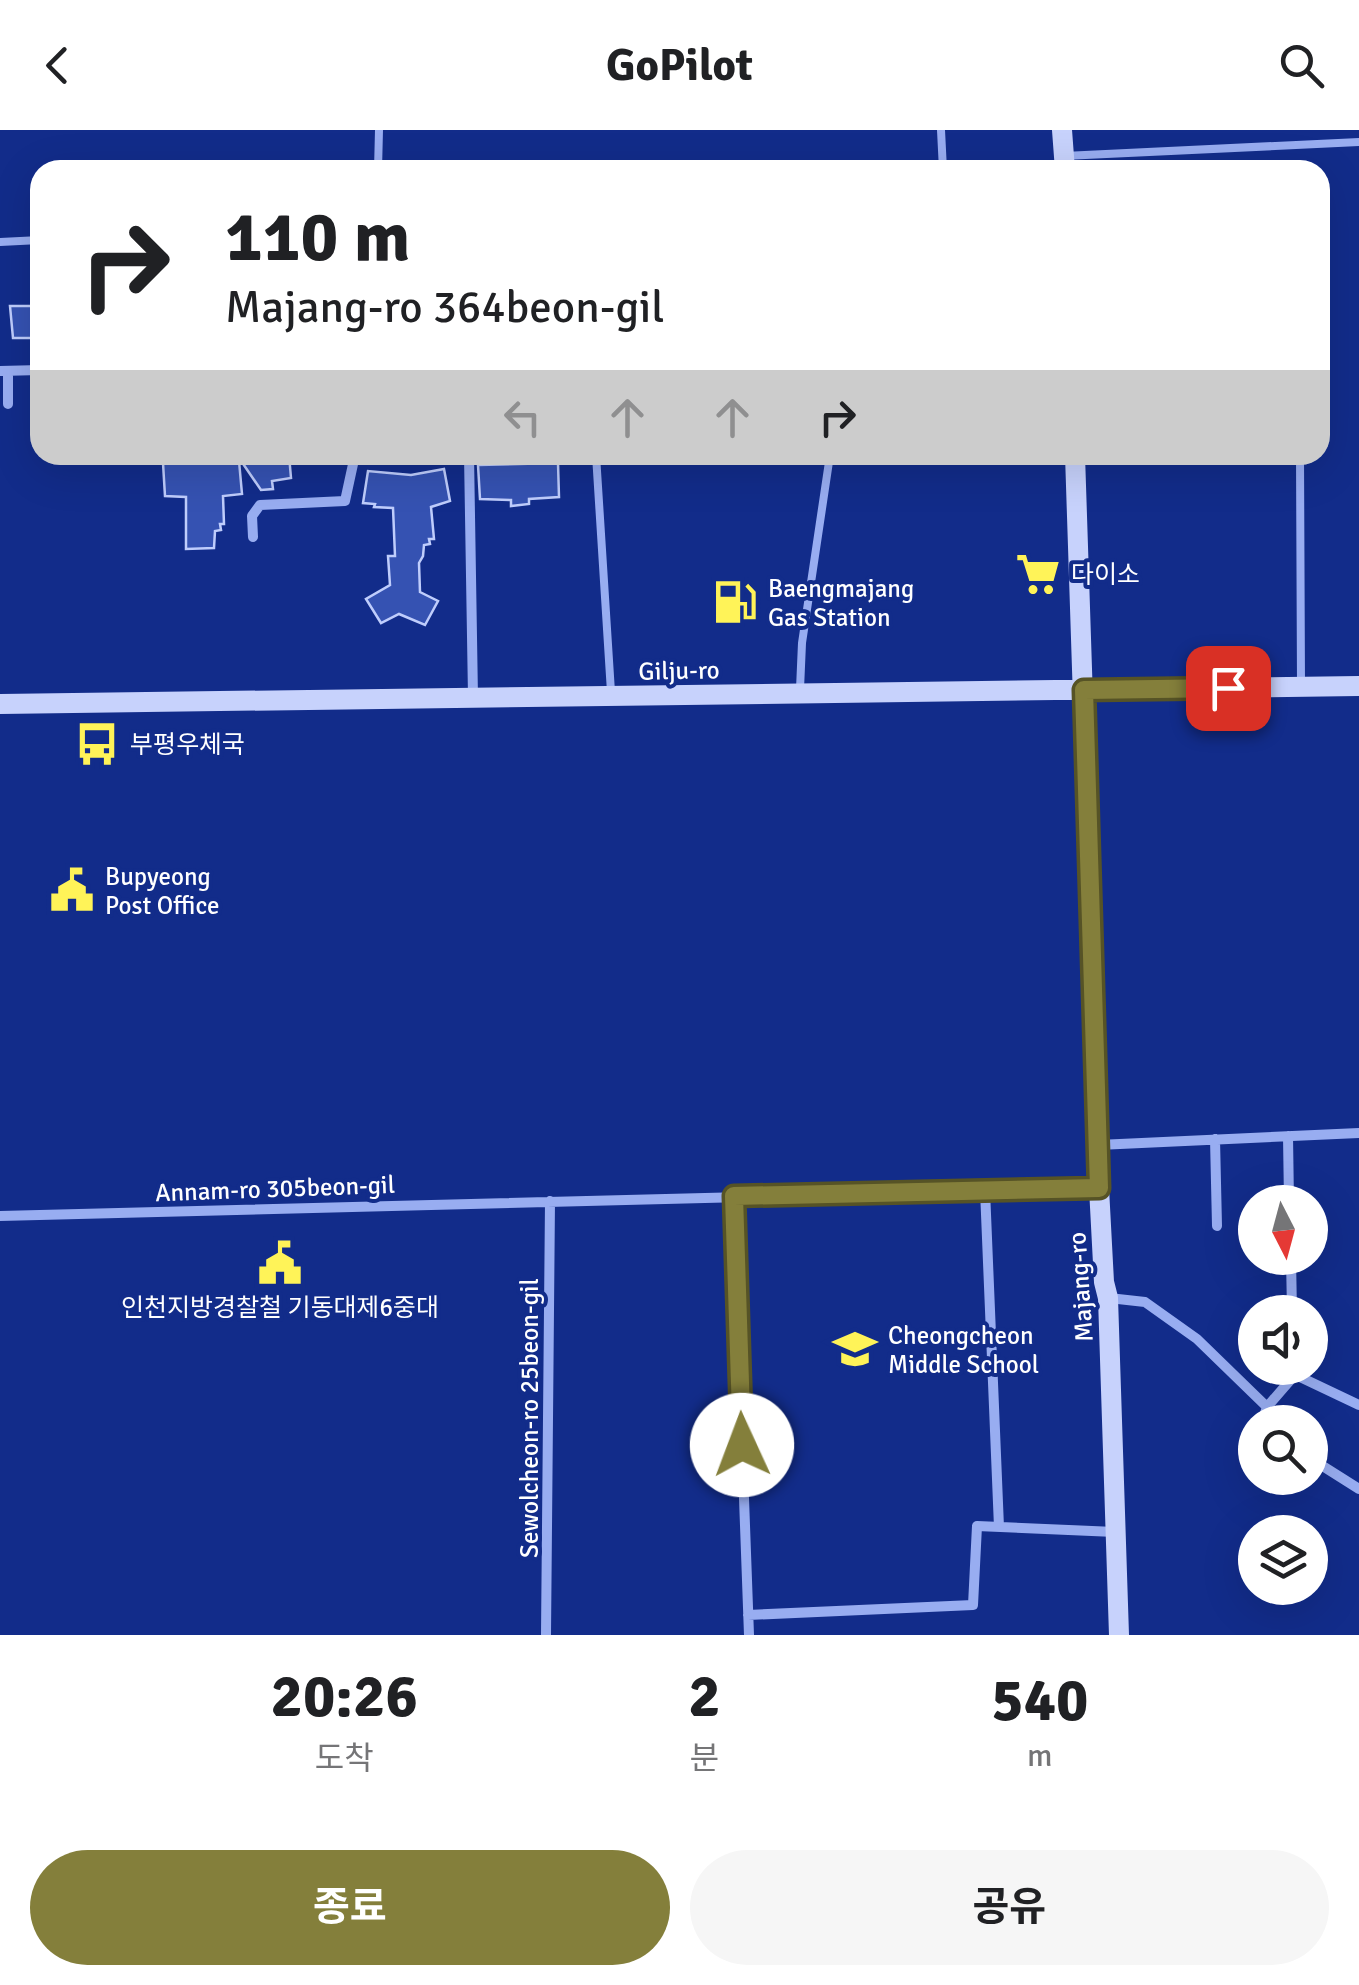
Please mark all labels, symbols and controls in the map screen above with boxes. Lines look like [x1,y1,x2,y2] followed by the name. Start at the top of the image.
[30,38,85,93] icon: back
[606,38,753,93] text: GoPilot
[1274,38,1329,93] icon: search
[225,194,410,280] text: 110 m
[60,200,190,330] icon: right
[225,280,665,335] text: Majang-ro 364beon-gil
[495,390,550,445] icon: left
[600,390,655,445] icon: ahead
[705,390,760,445] icon: ahead
[810,390,865,445] icon: right
[1014,550,1062,598] supermarket icon: 다이소
[1071,559,1140,590] place label: 다이소
[768,573,914,633] place label: Baengmajang Gas Station
[711,578,759,626] fuel station icon: Baengmajang Gas Station
[1186,646,1271,731] pin
[638,654,720,687] street label: Gilju-ro
[1201,661,1256,716] icon: arrive
[73,720,121,768] bus stop icon: 부평우체국
[130,729,245,760] place label: 부평우체국
[105,861,220,921] place label: Bupyeong Post Office
[48,866,96,914] public building icon: Bupyeong Post Office
[155,1169,395,1208] street label: Annam-ro 305beon-gil
[1238,1185,1328,1275] north arrow
[1238,1185,1328,1605] map controls
[1061,1231,1100,1343] street label: Majang-ro
[256,1239,304,1287] public building icon: 인천지방경찰철 기동대제6중대
[514,1278,545,1558] street label: Sewolcheon-ro 25beon-gil
[121,1292,439,1323] place label: 인천지방경찰철 기동대제6중대
[1238,1295,1328,1385] button: sound
[888,1320,1039,1380] place label: Cheongcheon Middle School
[831,1325,879,1373] school or university icon: Cheongcheon Middle School
[690,1393,794,1497] position arrow
[1238,1405,1328,1495] button: search
[1238,1515,1328,1605] button: layers
[271,1660,418,1734] text: 20:26
[688,1660,721,1734] text: 2
[991,1664,1088,1738] text: 540
[1027,1736,1053,1775] text: m
[315,1739,374,1778] text: 도착
[690,1739,719,1778] text: 분
[30,1850,670,1965] button: 종료
[690,1850,1329,1965] button: 공유

